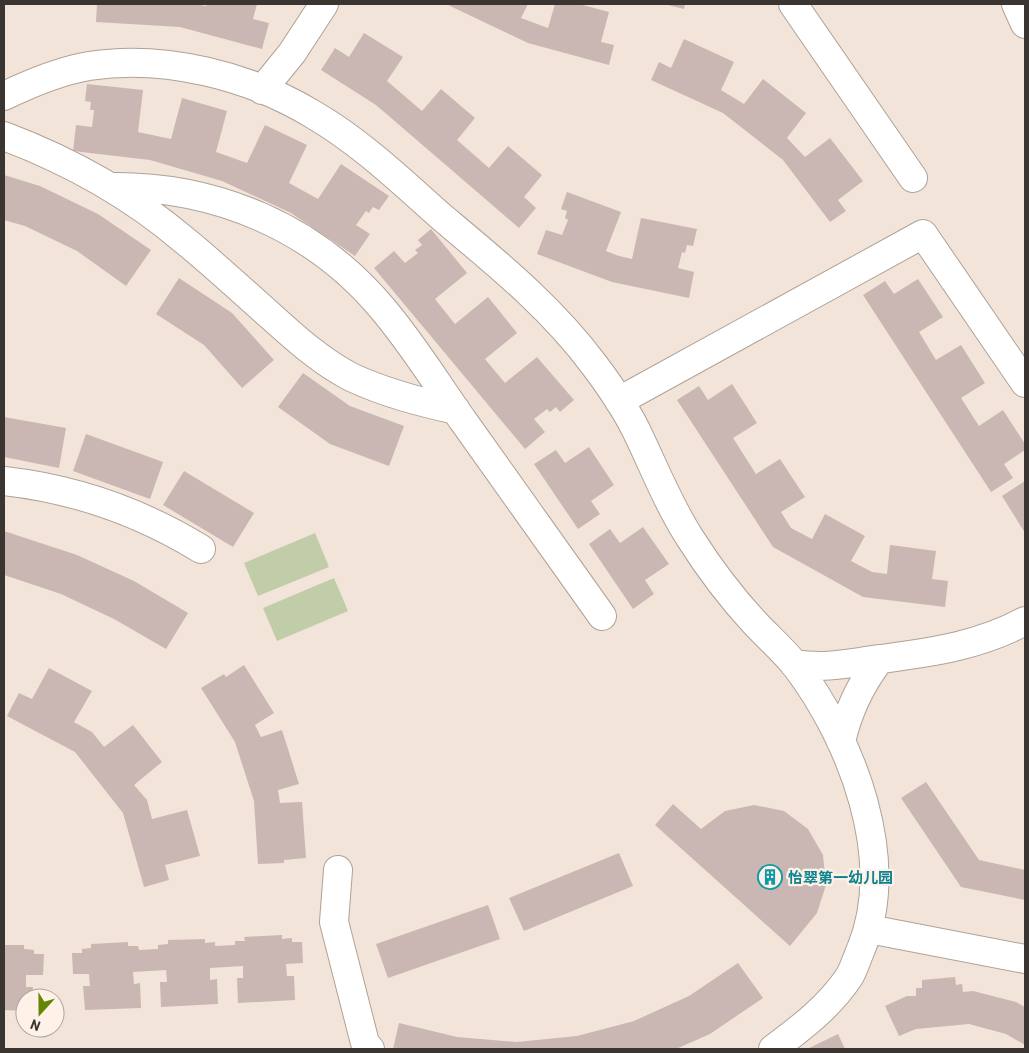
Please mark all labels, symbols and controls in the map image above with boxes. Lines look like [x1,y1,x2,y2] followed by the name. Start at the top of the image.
[757,864,783,890] building icon: 怡翠第一幼儿园
[788,868,893,886] place label: 怡翠第一幼儿园
[15,988,65,1038] north arrow
[28,1016,43,1035] text: N

